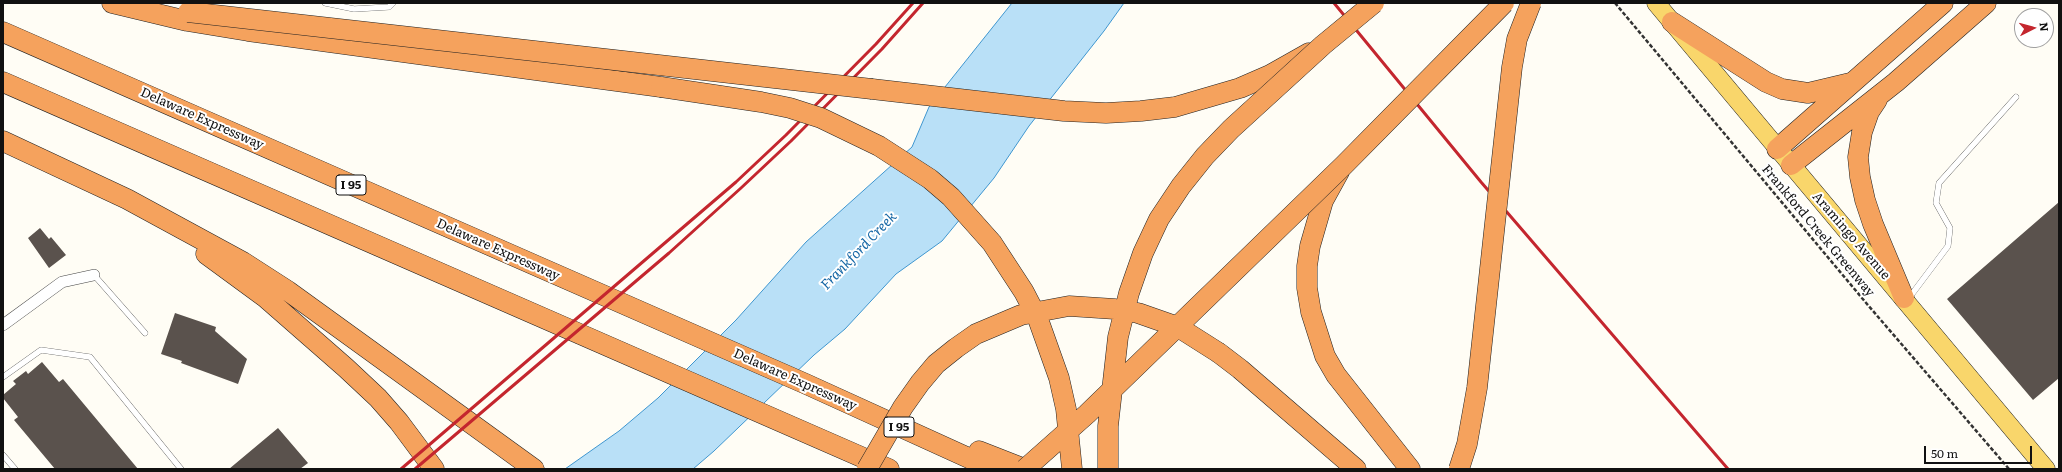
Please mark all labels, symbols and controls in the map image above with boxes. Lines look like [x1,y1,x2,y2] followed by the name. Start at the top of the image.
[2014,8,2054,48] north arrow
[2037,21,2053,32] text: N
[138,85,266,153] street label: Delaware Expressway
[1758,162,1878,300] street label: Frankford Creek Greenway
[336,175,366,195] road number: I 95
[1809,189,1893,283] street label: Aramingo Avenue
[818,209,900,293] water label: Frankford Creek
[434,216,562,284] street label: Delaware Expressway
[731,346,859,414] street label: Delaware Expressway
[884,417,914,437] road number: I 95
[1926,438,2034,464] scale bar
[1931,444,1958,462] text: 50 m

